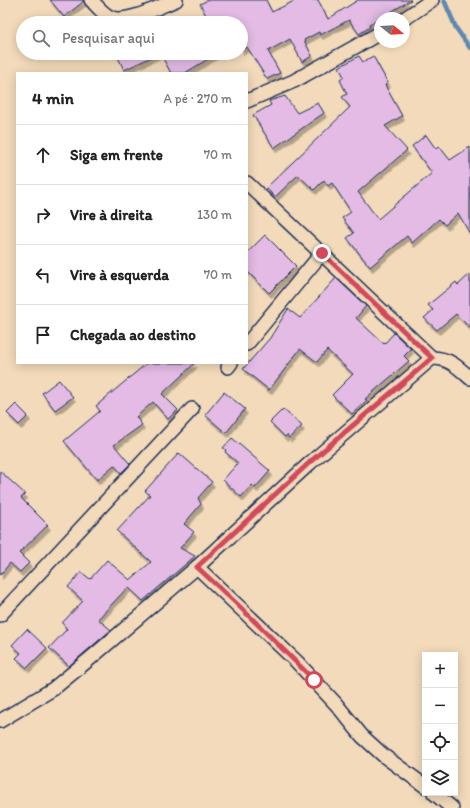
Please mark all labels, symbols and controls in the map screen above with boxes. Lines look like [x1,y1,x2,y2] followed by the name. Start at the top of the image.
[374,12,410,48] north arrow
[16,16,248,60] search box
[30,27,52,49] icon: search
[62,29,155,47] text: Pesquisar aqui
[32,88,74,108] text: 4 min
[164,91,232,106] text: A pé · 270 m
[32,144,54,166] icon: ahead
[70,146,163,164] text: Siga em frente
[204,147,232,162] text: 70 m
[32,204,54,226] icon: right
[70,206,153,224] text: Vire à direita
[197,207,232,222] text: 130 m
[313,244,331,262] route end
[32,264,54,286] icon: left
[70,266,169,284] text: Vire à esquerda
[204,267,232,282] text: 70 m
[32,324,54,346] icon: arrive
[70,326,196,344] text: Chegada ao destino
[422,652,458,796] map controls
[422,652,458,688] button: +
[305,671,323,689] route start
[422,688,458,724] button: −
[422,724,458,760] button: locate
[422,760,458,796] button: layers

